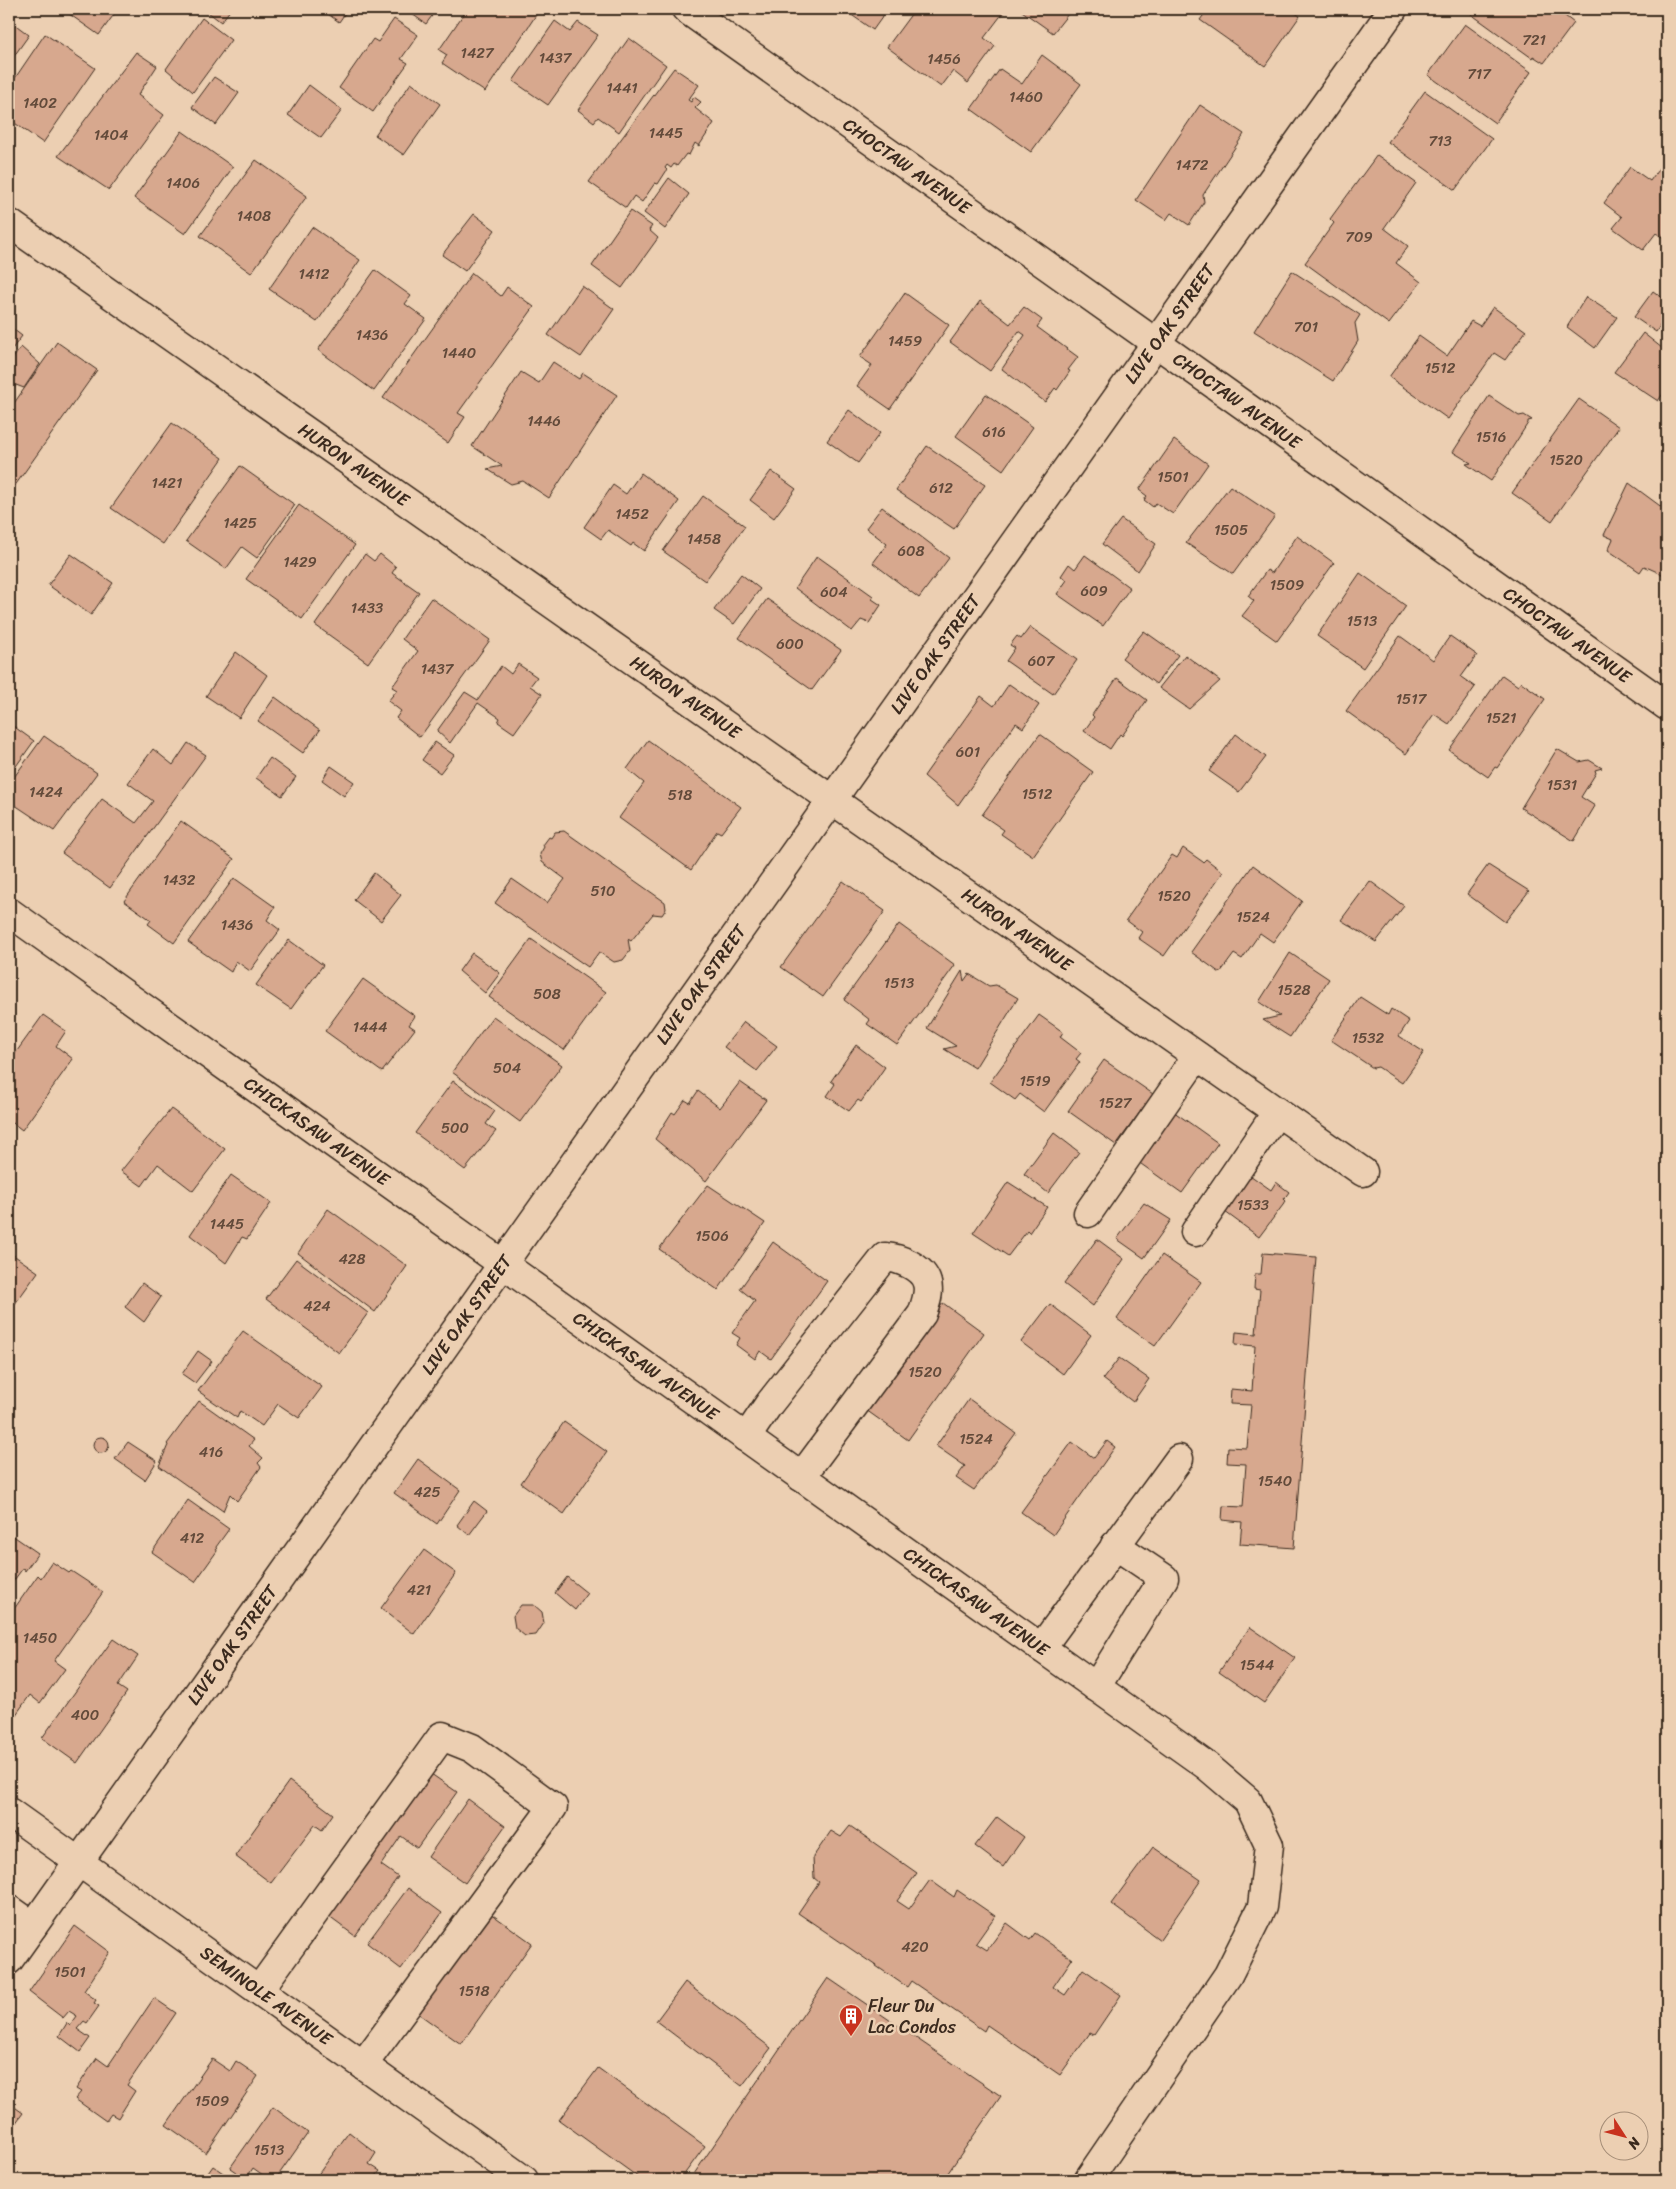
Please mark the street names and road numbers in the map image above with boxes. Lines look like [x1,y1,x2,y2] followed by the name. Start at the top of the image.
[836,109,979,223] street label: CHOCTAW AVENUE
[1116,256,1224,391] street label: LIVE OAK STREET
[1166,344,1309,458] street label: CHOCTAW AVENUE
[291,414,417,516] street label: HURON AVENUE
[1496,578,1639,693] street label: CHOCTAW AVENUE
[881,586,990,721] street label: LIVE OAK STREET
[623,647,749,748] street label: HURON AVENUE
[955,879,1080,981] street label: HURON AVENUE
[647,917,756,1051] street label: LIVE OAK STREET
[237,1068,397,1195] street label: CHICKASAW AVENUE
[413,1247,521,1382] street label: LIVE OAK STREET
[566,1303,726,1430] street label: CHICKASAW AVENUE
[897,1538,1057,1665] street label: CHICKASAW AVENUE
[178,1577,287,1712] street label: LIVE OAK STREET
[193,1937,340,2055] street label: SEMINOLE AVENUE

